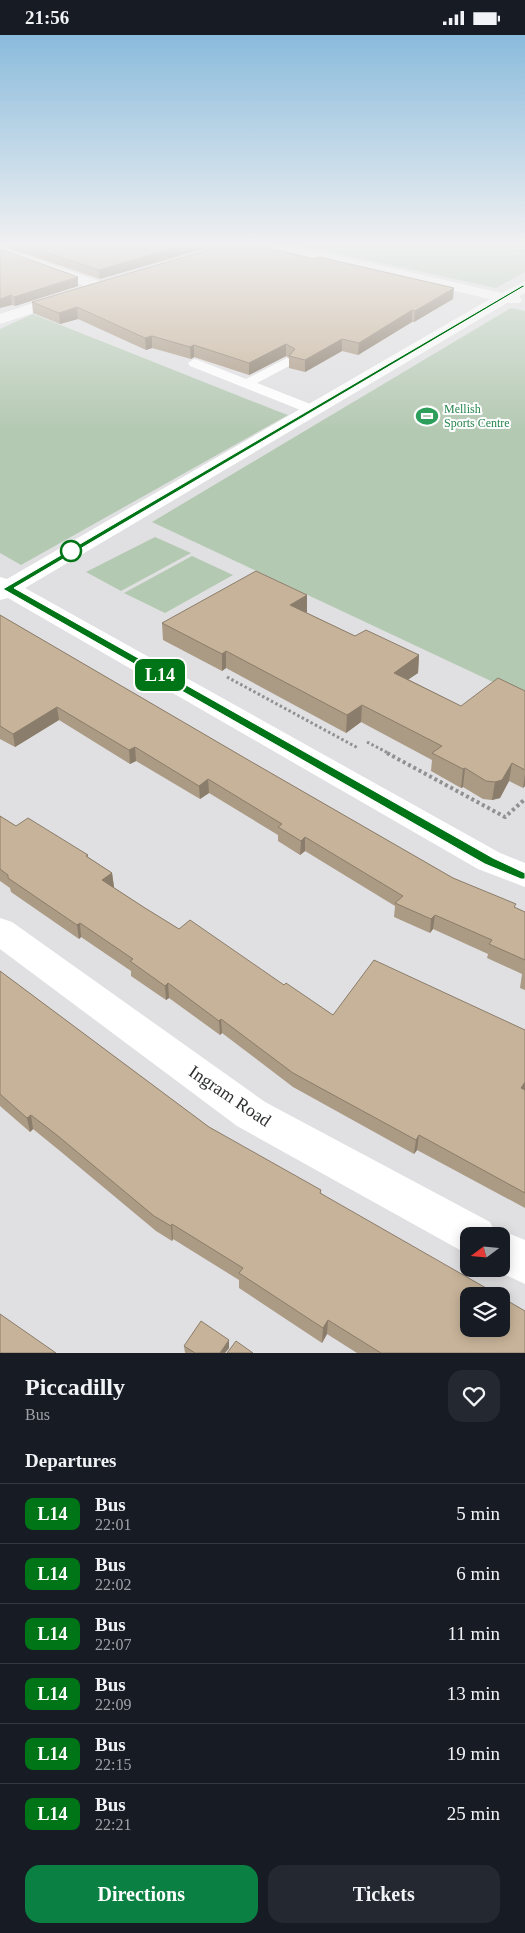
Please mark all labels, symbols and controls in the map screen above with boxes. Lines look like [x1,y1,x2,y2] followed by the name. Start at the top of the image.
[25,7,69,28] text: 21:56
[444,402,510,430] place label: Mellish Sports Centre
[414,403,440,429] sports icon: Mellish Sports Centre
[60,540,82,562] unlabelled marker
[131,659,189,691] line badge: L14
[145,665,175,685] text: L14
[185,1061,275,1131] street label: Ingram Road
[460,1227,510,1277] north arrow
[460,1227,510,1337] map controls
[460,1287,510,1337] button: layers
[448,1370,500,1422] button: heart
[25,1374,125,1400] text: Piccadilly
[25,1406,50,1423] text: Bus
[25,1450,116,1471] text: Departures
[95,1494,126,1515] text: Bus
[456,1503,500,1524] text: 5 min
[37,1504,68,1524] text: L14
[95,1516,131,1533] text: 22:01
[95,1554,126,1575] text: Bus
[456,1563,500,1584] text: 6 min
[37,1564,68,1584] text: L14
[95,1576,131,1593] text: 22:02
[95,1614,126,1635] text: Bus
[447,1623,500,1644] text: 11 min
[37,1624,68,1644] text: L14
[95,1636,131,1653] text: 22:07
[95,1674,126,1695] text: Bus
[447,1683,500,1704] text: 13 min
[37,1684,68,1704] text: L14
[95,1696,131,1713] text: 22:09
[95,1734,126,1755] text: Bus
[447,1743,500,1764] text: 19 min
[37,1744,68,1764] text: L14
[95,1756,131,1773] text: 22:15
[95,1794,126,1815] text: Bus
[447,1803,500,1824] text: 25 min
[37,1804,68,1824] text: L14
[95,1816,131,1833] text: 22:21
[25,1865,258,1923] button: Directions
[268,1865,500,1923] button: Tickets

